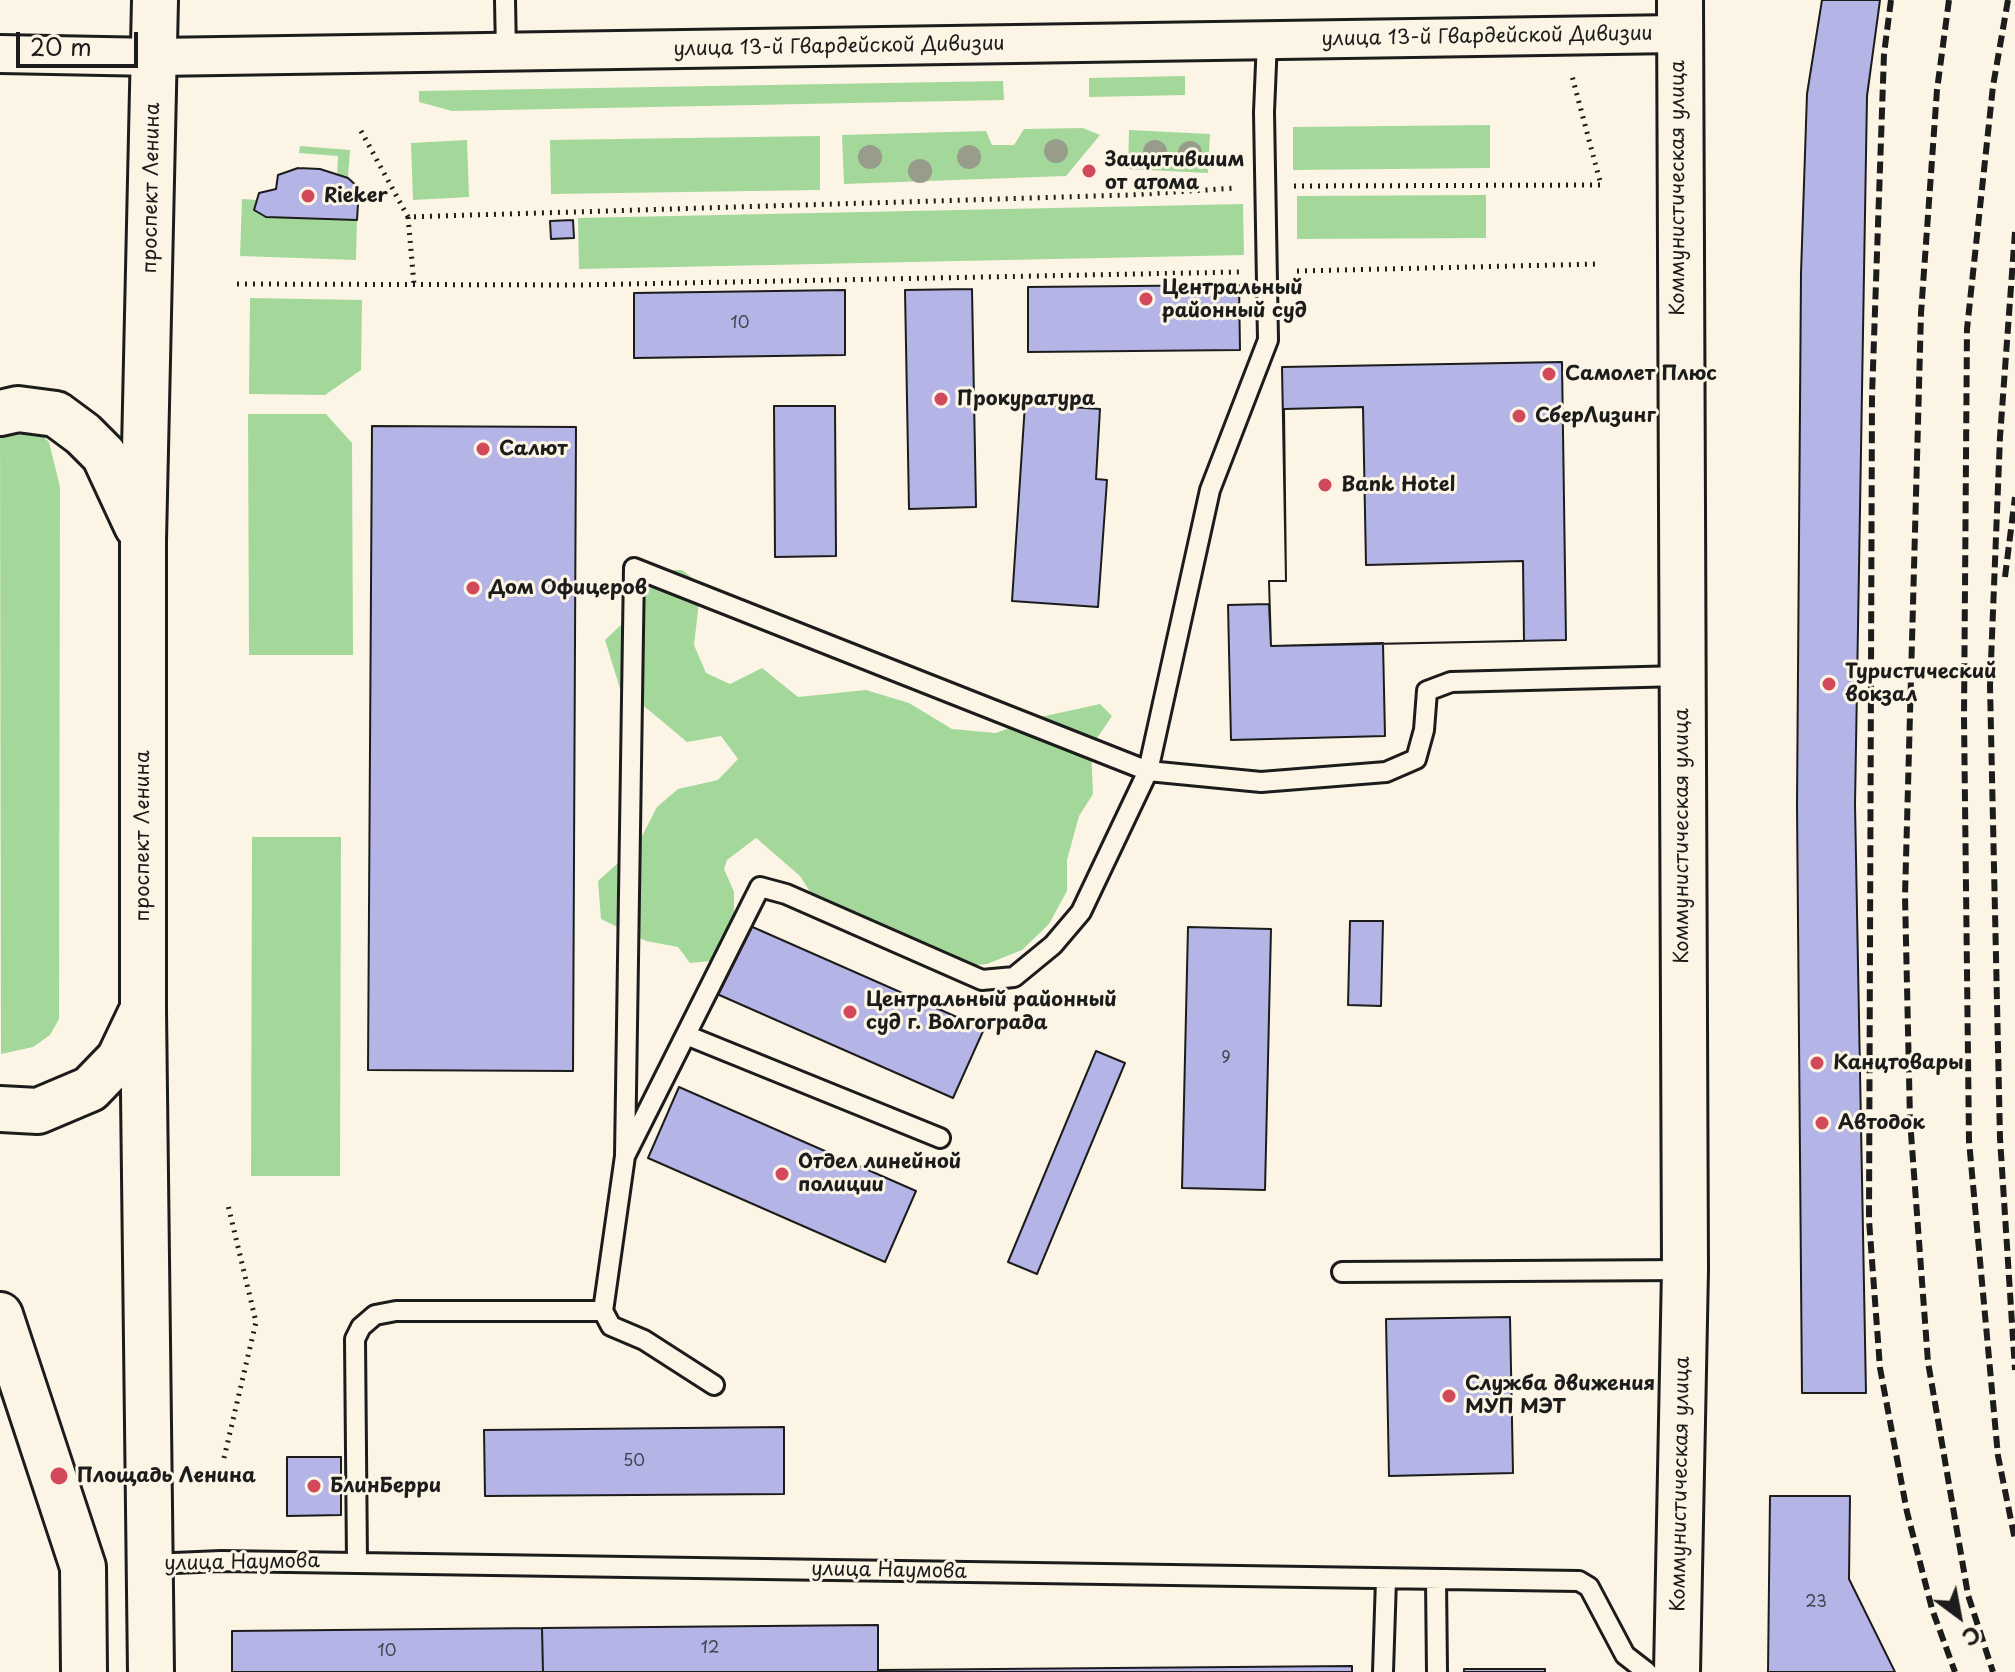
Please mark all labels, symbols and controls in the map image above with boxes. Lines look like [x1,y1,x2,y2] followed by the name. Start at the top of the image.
[20,16,142,66] scale bar
[1321,22,1653,52] street label: улица 13-й Гвардейской Дивизии
[30,28,92,64] text: 20 m
[673,32,1005,62] street label: улица 13-й Гвардейской Дивизии
[1666,60,1690,316] street label: Коммунистическая улица
[139,102,165,274] street label: проспект Ленина
[1105,148,1244,195] place label: Защитившим от атома
[1080,162,1098,180] marker: Защитившим от атома
[324,184,388,208] place label: Rieker
[299,187,317,205] marker: Rieker
[1162,276,1307,323] place label: Центральный районный суд
[1137,290,1155,308] marker: Центральный районный суд
[731,314,749,334] house number: 10
[1565,362,1717,386] place label: Самолет Плюс
[1540,365,1558,383] marker: Самолет Плюс
[957,387,1095,411] place label: Прокуратура
[932,390,950,408] marker: Прокуратура
[1535,404,1656,428] place label: СберЛизинг
[1510,407,1528,425] marker: СберЛизинг
[499,437,568,461] place label: Салют
[474,440,492,458] marker: Салют
[1341,473,1455,497] place label: Bank Hotel
[1316,476,1334,494] marker: Bank Hotel
[489,576,647,600] place label: Дом Офицеров
[464,579,482,597] marker: Дом Офицеров
[1845,660,1997,707] place label: Туристический вокзал
[1820,675,1838,693] marker: Туристический вокзал
[1670,708,1694,964] street label: Коммунистическая улица
[131,751,155,921] street label: проспект Ленина
[866,988,1117,1035] place label: Центральный районный суд г. Волгограда
[841,1003,859,1021] marker: Центральный районный суд г. Волгограда
[1221,1049,1231,1069] house number: 9
[1833,1051,1964,1075] place label: Канцтовары
[1808,1054,1826,1072] marker: Канцтовары
[1838,1111,1925,1135] place label: Автодок
[1813,1114,1831,1132] marker: Автодок
[798,1150,961,1197] place label: Отдел линейной полиции
[773,1165,791,1183] marker: Отдел линейной полиции
[1667,1356,1695,1612] street label: Коммунистическая улица
[1465,1372,1655,1419] place label: Служба движения МУП МЭТ
[1440,1387,1458,1405] marker: Служба движения МУП МЭТ
[623,1452,645,1472] house number: 50
[77,1464,256,1488] place label: Площадь Ленина
[48,1465,70,1487] marker: Площадь Ленина
[330,1474,441,1498] place label: БлинБерри
[305,1477,323,1495] marker: БлинБерри
[164,1550,320,1576] street label: улица Наумова
[811,1558,967,1584] street label: улица Наумова
[1919,1576,1999,1656] north arrow
[1805,1593,1827,1613] house number: 23
[1956,1618,1988,1655] text: С
[701,1639,719,1659] house number: 12
[378,1642,396,1662] house number: 10

